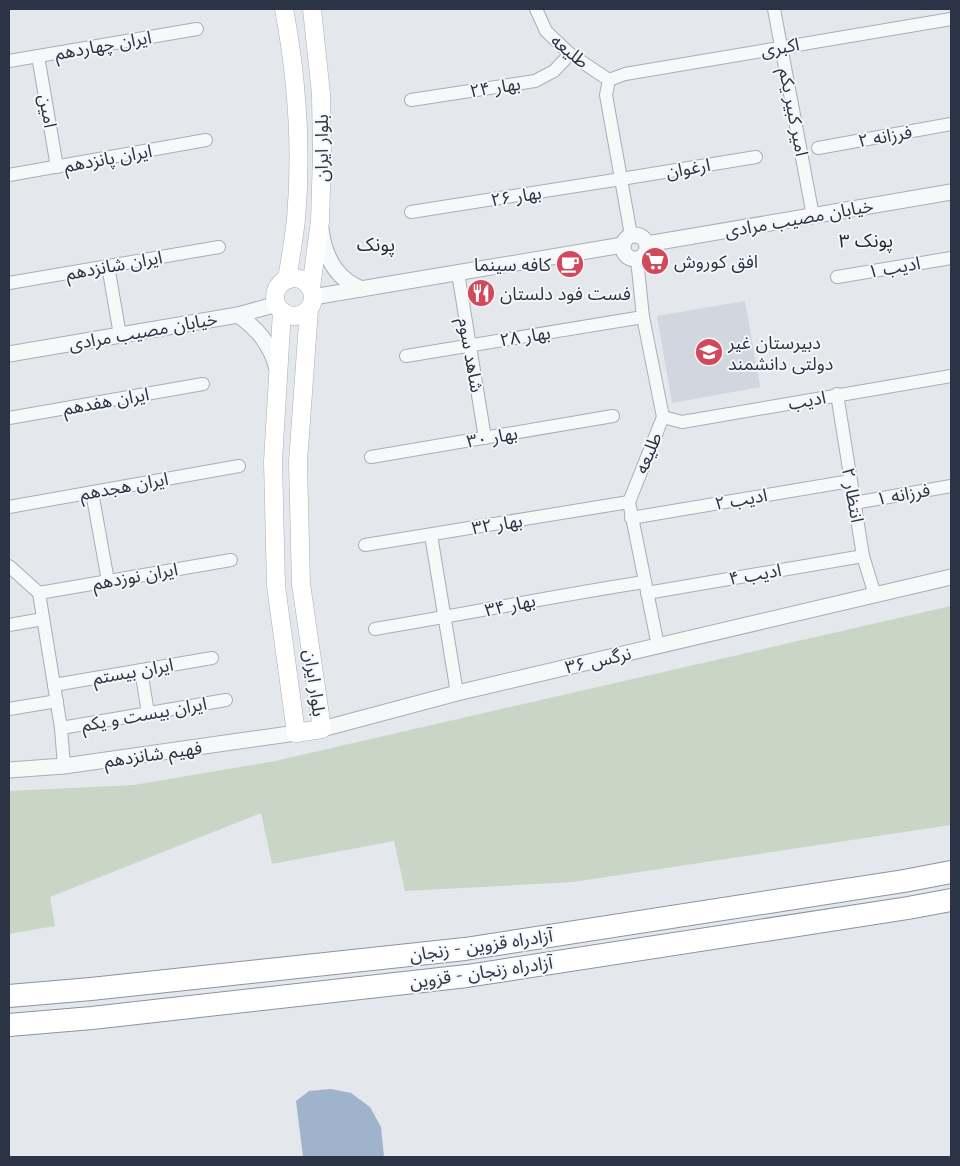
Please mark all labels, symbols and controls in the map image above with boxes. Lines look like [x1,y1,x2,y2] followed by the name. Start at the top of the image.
[53,25,154,67] street label: ایران چهاردهم
[546,29,594,73] street label: طلیعه
[759,32,801,62] street label: اکبری
[772,66,814,158] street label: امیر کبیر یکم
[468,72,522,102] street label: بهار ۲۴
[34,92,62,130] street label: امین
[310,114,333,182] street label: بلوار ایران
[856,120,914,152] street label: فرزانه ۲
[62,139,154,179] street label: ایران پانزدهم
[664,153,712,183] street label: ارغوان
[489,181,543,211] street label: بهار ۲۶
[723,194,875,242] street label: خیابان مصیب مرادی
[839,228,893,253] district label: پونک ۳
[357,232,395,257] district label: پونک
[64,245,164,287] street label: ایران شانزدهم
[640,246,670,276] supermarket icon: افق کوروش
[555,249,585,279] cafe icon: کافه سینما
[674,250,758,273] place label: افق کوروش
[866,251,922,283] street label: ادیب ۱
[474,253,552,276] place label: کافه سینما
[466,278,496,308] restaurant icon: فست فود دلستان
[500,282,631,305] place label: فست فود دلستان
[67,307,219,355] street label: خیابان مصیب مرادی
[450,316,489,395] street label: شاهد سوم
[498,321,552,351] street label: بهار ۲۸
[727,331,833,375] place label: دبیرستان غیر دولتی دانشمند
[694,337,724,367] school or university icon: دبیرستان غیر دولتی دانشمند
[61,382,151,422] street label: ایران هفدهم
[786,385,828,415] street label: ادیب
[465,421,519,453] street label: بهار ۳۰
[629,429,667,477] street label: طلیعه
[837,466,869,524] street label: انتظار ۲
[78,467,171,507] street label: ایران هجدهم
[874,478,932,510] street label: فرزانه ۱
[713,483,769,515] street label: ادیب ۲
[470,509,524,539] street label: بهار ۳۲
[91,557,180,597] street label: ایران نوزدهم
[727,558,783,590] street label: ادیب ۴
[483,588,537,622] street label: بهار ۳۴
[563,641,633,679] street label: نرگس ۳۶
[299,648,331,718] street label: بلوار ایران
[91,653,176,691] street label: ایران بیستم
[80,692,209,738] street label: ایران بیست و یکم
[103,736,204,774] street label: فهیم شانزدهم
[408,923,555,966] street label: آزادراه قزوین - زنجان
[408,950,555,993] street label: آزادراه زنجان - قزوین

